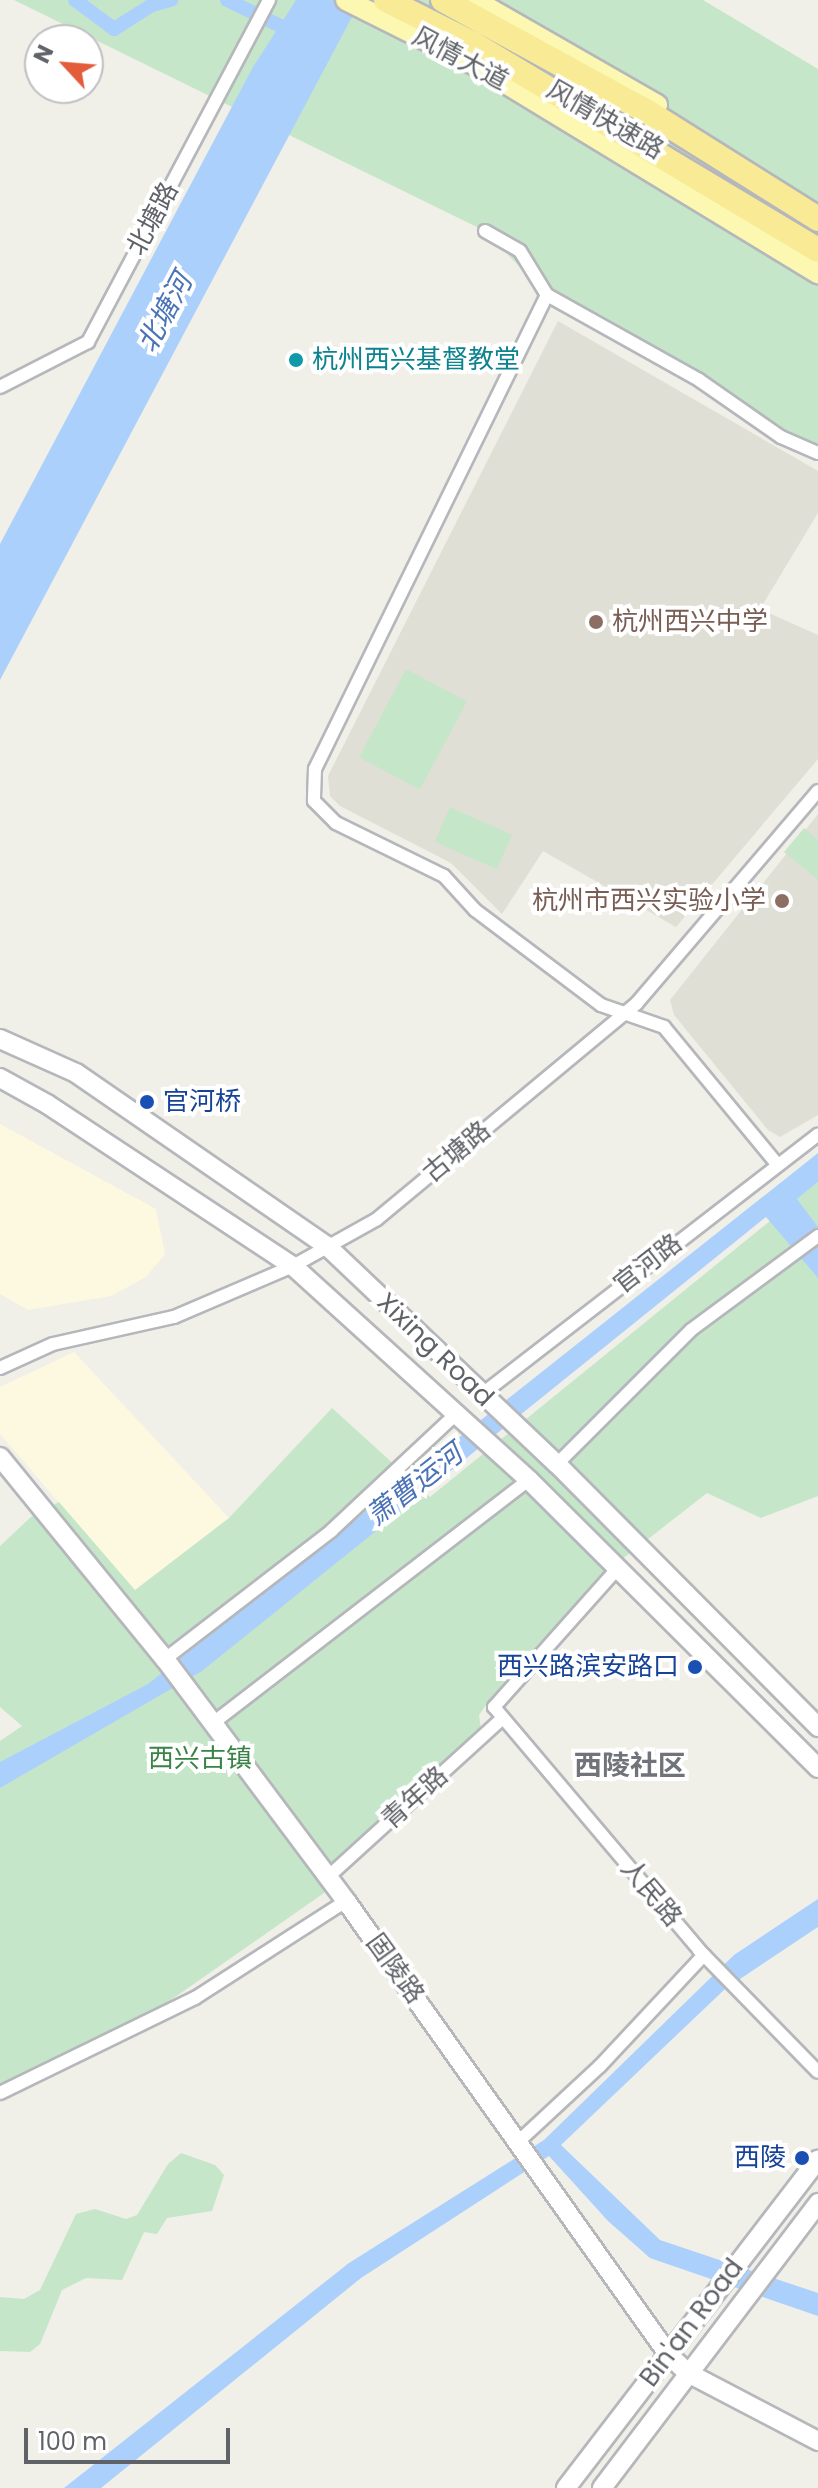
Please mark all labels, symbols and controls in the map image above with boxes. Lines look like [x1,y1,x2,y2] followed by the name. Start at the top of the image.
[407,21,513,97] street label: 风情大道
[24,24,104,104] north arrow
[26,40,61,68] text: N
[541,74,669,166] street label: 风情快速路
[121,177,185,261] street label: 北塘路
[130,268,200,358] water label: 北塘河
[312,344,520,376] place label: 杭州西兴基督教堂
[287,351,305,369] marker: 杭州西兴基督教堂
[612,606,768,638] place label: 杭州西兴中学
[587,613,605,631] marker: 杭州西兴中学
[532,885,766,917] place label: 杭州市西兴实验小学
[773,892,791,910] marker: 杭州市西兴实验小学
[163,1086,241,1118] place label: 官河桥
[138,1093,156,1111] marker: 官河桥
[417,1115,497,1189] street label: 古塘路
[608,1228,688,1300] street label: 官河路
[370,1287,500,1413] street label: Xixing Road
[361,1437,469,1533] water label: 萧曹运河
[497,1651,679,1683] place label: 西兴路滨安路口
[686,1658,704,1676] marker: 西兴路滨安路口
[148,1743,252,1775] park label: 西兴古镇
[574,1749,686,1783] district label: 西陵社区
[376,1760,454,1836] street label: 青年路
[614,1853,688,1933] street label: 人民路
[359,1928,431,2010] street label: 固陵路
[734,2142,786,2174] place label: 西陵
[793,2149,811,2167] marker: 西陵
[634,2253,750,2393] street label: Bin'an Road
[28,2412,234,2462] scale bar
[38,2425,107,2458] text: 100 m

